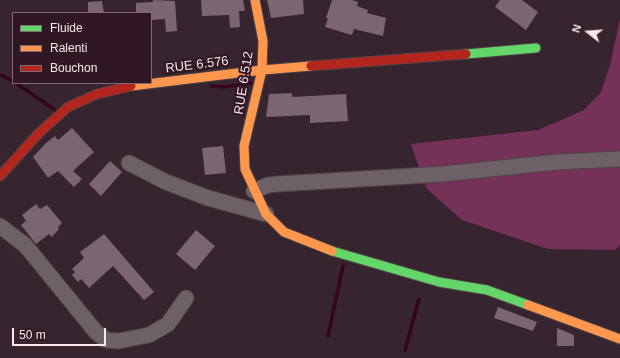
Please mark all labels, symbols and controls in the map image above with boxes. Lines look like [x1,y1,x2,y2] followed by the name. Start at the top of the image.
[12,12,152,84] legend
[568,12,608,52] north arrow
[50,21,83,35] text: Fluide
[570,23,583,34] text: N
[50,41,87,55] text: Ralenti
[231,50,257,116] street label: RUE 6.512
[164,53,230,77] street label: RUE 6.576
[50,61,97,75] text: Bouchon
[14,320,108,346] scale bar
[19,328,46,342] text: 50 m

